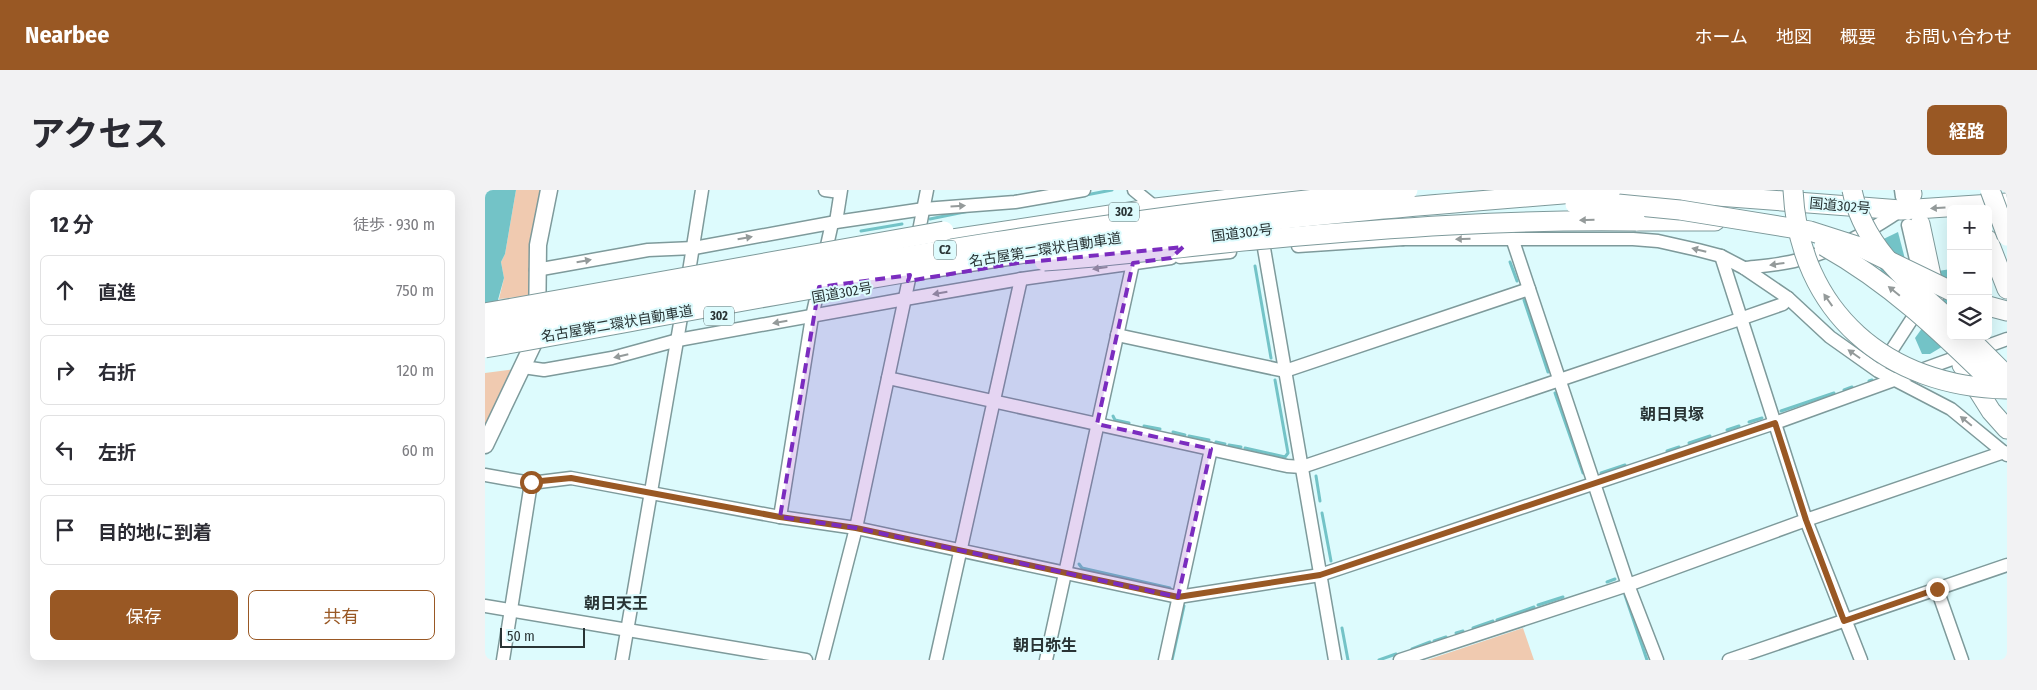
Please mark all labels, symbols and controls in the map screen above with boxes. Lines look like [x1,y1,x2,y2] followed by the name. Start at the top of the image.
[25,21,109,49] text: Nearbee
[1695,26,1748,48] text: ホーム
[1776,26,1812,48] text: 地図
[1840,26,1876,48] text: 概要
[1904,26,2012,48] text: お問い合わせ
[1927,105,2007,155] button: 経路
[30,113,168,155] text: アクセス
[1809,195,1871,217] street label: 国道302号
[950,202,966,210] one-way arrow
[1109,203,1139,222] road number: 302
[1929,205,1945,213] one-way arrow
[1947,205,1992,340] map controls
[1947,205,1992,250] button: +
[50,212,94,238] text: 12 分
[353,215,435,234] text: 徒歩 · 930 m
[1579,216,1595,224] one-way arrow
[1210,221,1274,245] street label: 国道302号
[968,230,1122,270] street label: 名古屋第二環状自動車道
[737,234,753,242] one-way arrow
[1455,235,1471,243] one-way arrow
[934,240,956,260] road number: C2
[1692,246,1707,254] one-way arrow
[1947,250,1992,295] button: −
[577,257,593,265] one-way arrow
[1769,260,1785,268] one-way arrow
[1092,264,1108,272] one-way arrow
[51,276,79,304] icon: ahead
[810,279,874,307] street label: 国道302号
[98,281,136,304] text: 直進
[396,281,434,300] text: 750 m
[1888,286,1901,297] one-way arrow
[931,289,947,297] one-way arrow
[1823,293,1833,307] one-way arrow
[1947,295,1992,340] button: layers
[540,302,694,346] street label: 名古屋第二環状自動車道
[704,306,734,326] road number: 302
[772,319,788,327] one-way arrow
[1847,349,1860,359] one-way arrow
[614,352,629,360] one-way arrow
[51,356,79,384] icon: right
[98,361,136,384] text: 右折
[396,361,434,380] text: 120 m
[1640,405,1704,424] district label: 朝日貝塚
[1960,416,1972,427] one-way arrow
[51,436,79,464] icon: left
[98,441,136,464] text: 左折
[402,441,434,460] text: 60 m
[520,471,543,494] route start
[51,516,79,544] icon: arrive
[98,521,212,544] text: 目的地に到着
[1926,578,1949,601] route end
[50,590,238,640] button: 保存
[248,590,435,640] button: 共有
[584,594,648,613] district label: 朝日天王
[500,625,585,648] scale bar
[507,628,535,645] text: 50 m
[1013,636,1077,655] district label: 朝日弥生

